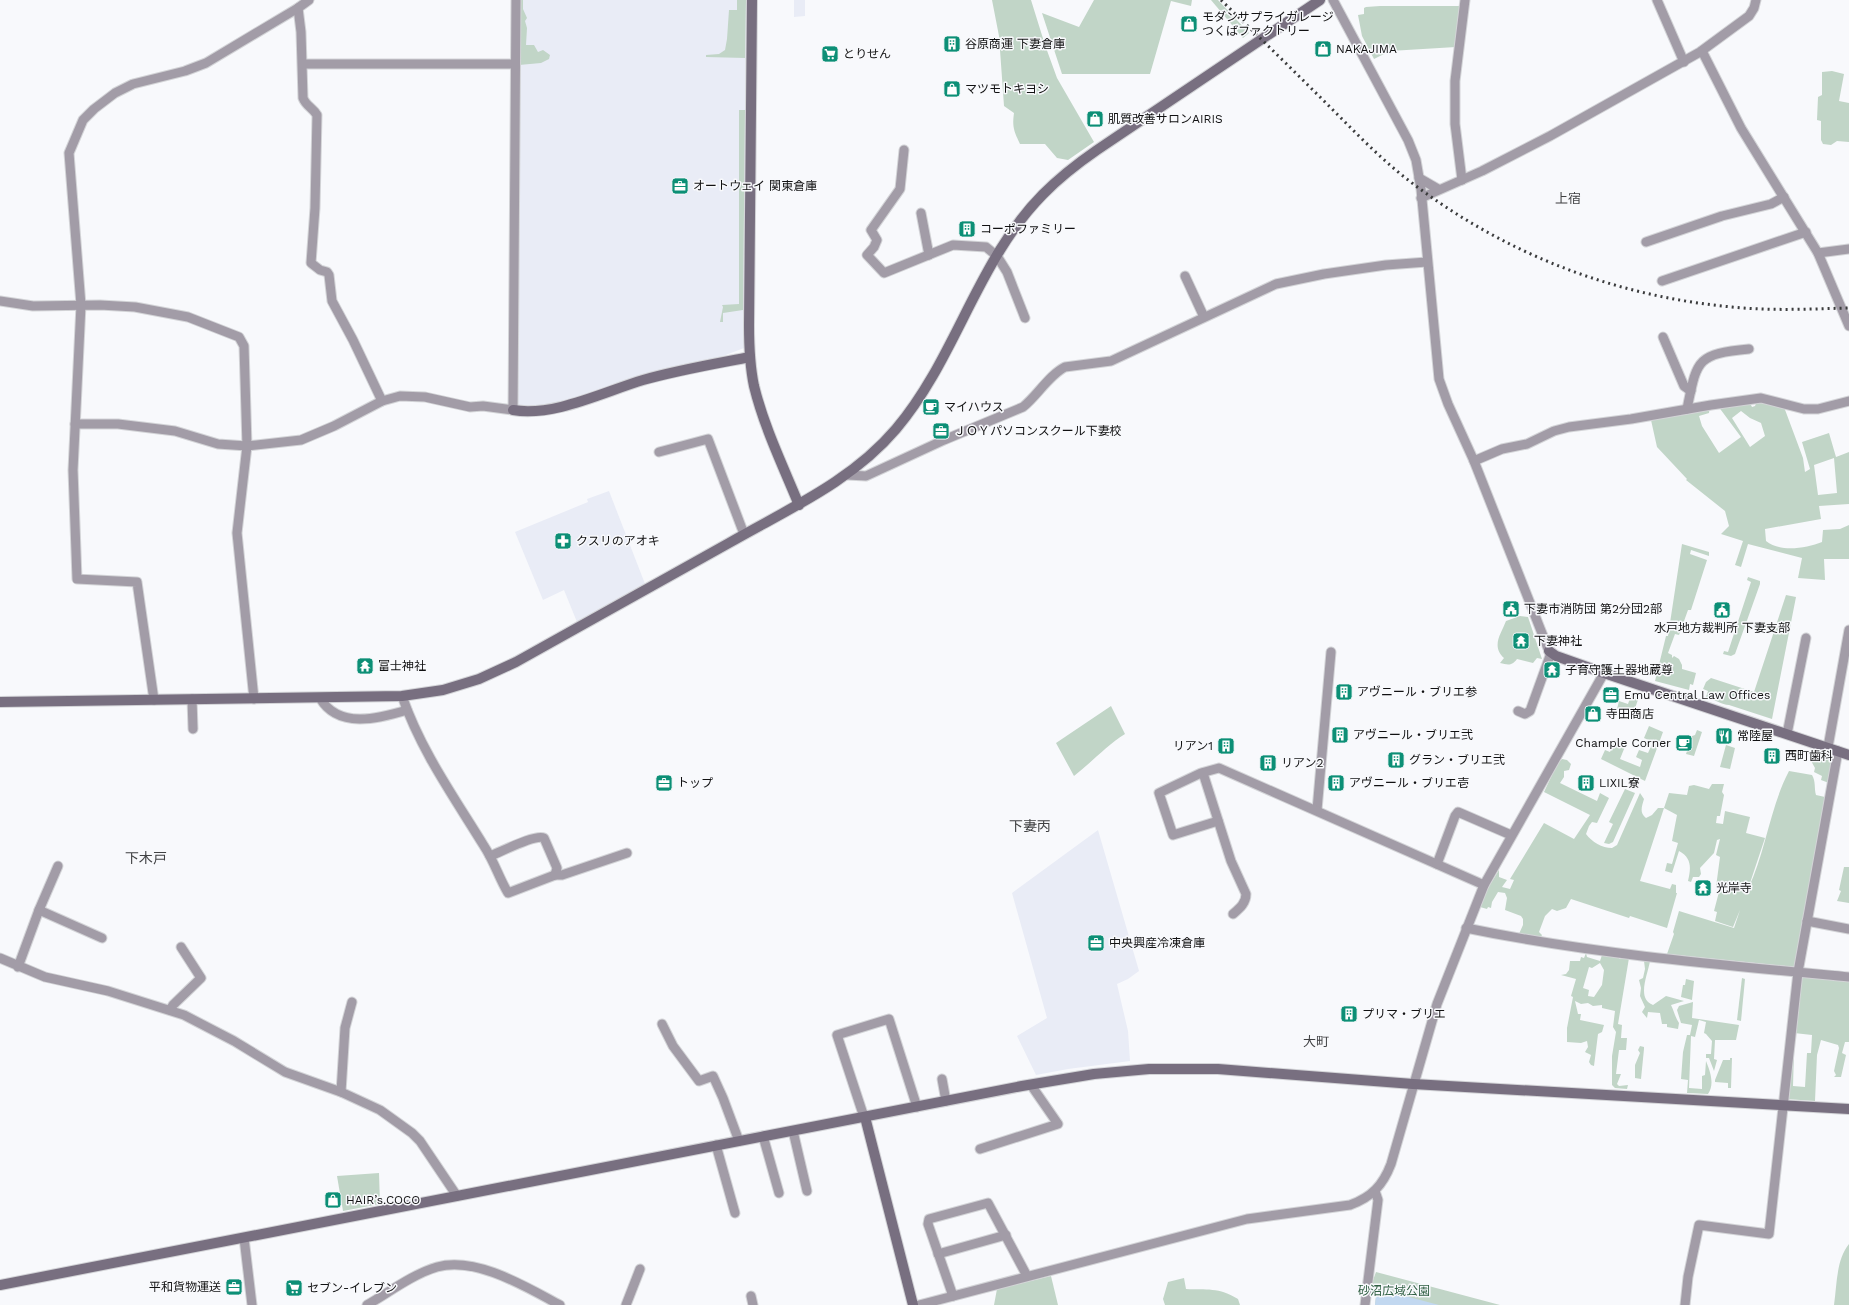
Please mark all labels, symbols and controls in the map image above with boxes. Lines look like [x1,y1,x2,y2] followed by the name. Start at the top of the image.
[1202,10,1334,38] place label: モダンサプライガレージ つくばファクトリー
[1179,14,1199,34] shop icon: モダンサプライガレージ つくばファクトリー
[942,34,962,54] building icon: 谷原商運 下妻倉庫
[965,37,1065,51] place label: 谷原商運 下妻倉庫
[1313,39,1333,59] shop icon: NAKAJIMA
[1336,42,1397,56] place label: NAKAJIMA
[820,44,840,64] supermarket icon: とりせん
[843,47,891,61] place label: とりせん
[942,79,962,99] shop icon: マツモトキヨシ
[965,82,1049,96] place label: マツモトキヨシ
[1085,109,1105,129] shop icon: 肌質改善サロンAIRIS
[1108,112,1223,126] place label: 肌質改善サロンAIRIS
[670,176,690,196] office icon: オートウェイ 関東倉庫
[693,179,817,193] place label: オートウェイ 関東倉庫
[1555,191,1581,206] district label: 上宿
[957,219,977,239] building icon: コーポファミリー
[980,222,1076,236] place label: コーポファミリー
[921,397,941,417] cafe icon: マイハウス
[944,400,1004,414] place label: マイハウス
[931,421,951,441] office icon: ＪＯＹパソコンスクール下妻校
[954,424,1122,438] place label: ＪＯＹパソコンスクール下妻校
[553,531,573,551] pharmacy icon: クスリのアオキ
[576,534,660,548] place label: クスリのアオキ
[1501,599,1521,619] public building icon: 下妻市消防団 第2分団2部
[1712,600,1732,620] public building icon: 水戸地方裁判所 下妻支部
[1524,602,1662,616] place label: 下妻市消防団 第2分団2部
[1654,621,1790,635] place label: 水戸地方裁判所 下妻支部
[1511,631,1531,651] temple icon: 下妻神社
[1534,634,1582,648] place label: 下妻神社
[355,656,375,676] temple icon: 富士神社
[378,659,426,673] place label: 富士神社
[1542,660,1562,680] temple icon: 子育守護土器地蔵尊
[1565,663,1673,677] place label: 子育守護土器地蔵尊
[1334,682,1354,702] building icon: アヴニール・ブリエ参
[1357,685,1477,699] place label: アヴニール・ブリエ参
[1601,685,1621,705] office icon: Emu Central Law Offices
[1624,688,1770,702] place label: Emu Central Law Offices
[1583,704,1603,724] shop icon: 寺田商店
[1606,707,1654,721] place label: 寺田商店
[1330,725,1350,745] building icon: アヴニール・ブリエ弐
[1714,726,1734,746] restaurant icon: 常陸屋
[1353,728,1473,742] place label: アヴニール・ブリエ弐
[1737,729,1773,743] place label: 常陸屋
[1674,733,1694,753] cafe icon: Chample Corner
[1216,736,1236,756] building icon: リアン1
[1575,736,1671,750] place label: Chample Corner
[1173,739,1213,753] place label: リアン1
[1762,746,1782,766] building icon: 西町歯科
[1785,749,1833,763] place label: 西町歯科
[1386,750,1406,770] building icon: グラン・ブリエ弐
[1258,753,1278,773] building icon: リアン2
[1409,753,1505,767] place label: グラン・ブリエ弐
[1281,756,1324,770] place label: リアン2
[654,773,674,793] office icon: トップ
[1326,773,1346,793] building icon: アヴニール・ブリエ壱
[1576,773,1596,793] building icon: LIXIL寮
[677,776,713,790] place label: トップ
[1349,776,1469,790] place label: アヴニール・ブリエ壱
[1599,776,1640,790] place label: LIXIL寮
[1009,818,1051,834] district label: 下妻丙
[125,850,167,866] district label: 下木戸
[1693,878,1713,898] temple icon: 光岸寺
[1716,881,1752,895] place label: 光岸寺
[1086,933,1106,953] office icon: 中央興産冷凍倉庫
[1109,936,1205,950] place label: 中央興産冷凍倉庫
[1339,1004,1359,1024] building icon: プリマ・ブリエ
[1362,1007,1446,1021] place label: プリマ・ブリエ
[1303,1034,1329,1049] district label: 大町
[323,1190,343,1210] shop icon: HAIR’s.COCO
[346,1193,420,1207] place label: HAIR’s.COCO
[224,1277,244,1297] office icon: 平和貨物運送
[284,1278,304,1298] supermarket icon: セブン-イレブン
[149,1280,221,1294] place label: 平和貨物運送
[307,1281,397,1295] place label: セブン-イレブン
[1358,1284,1430,1298] park label: 砂沼広域公園

